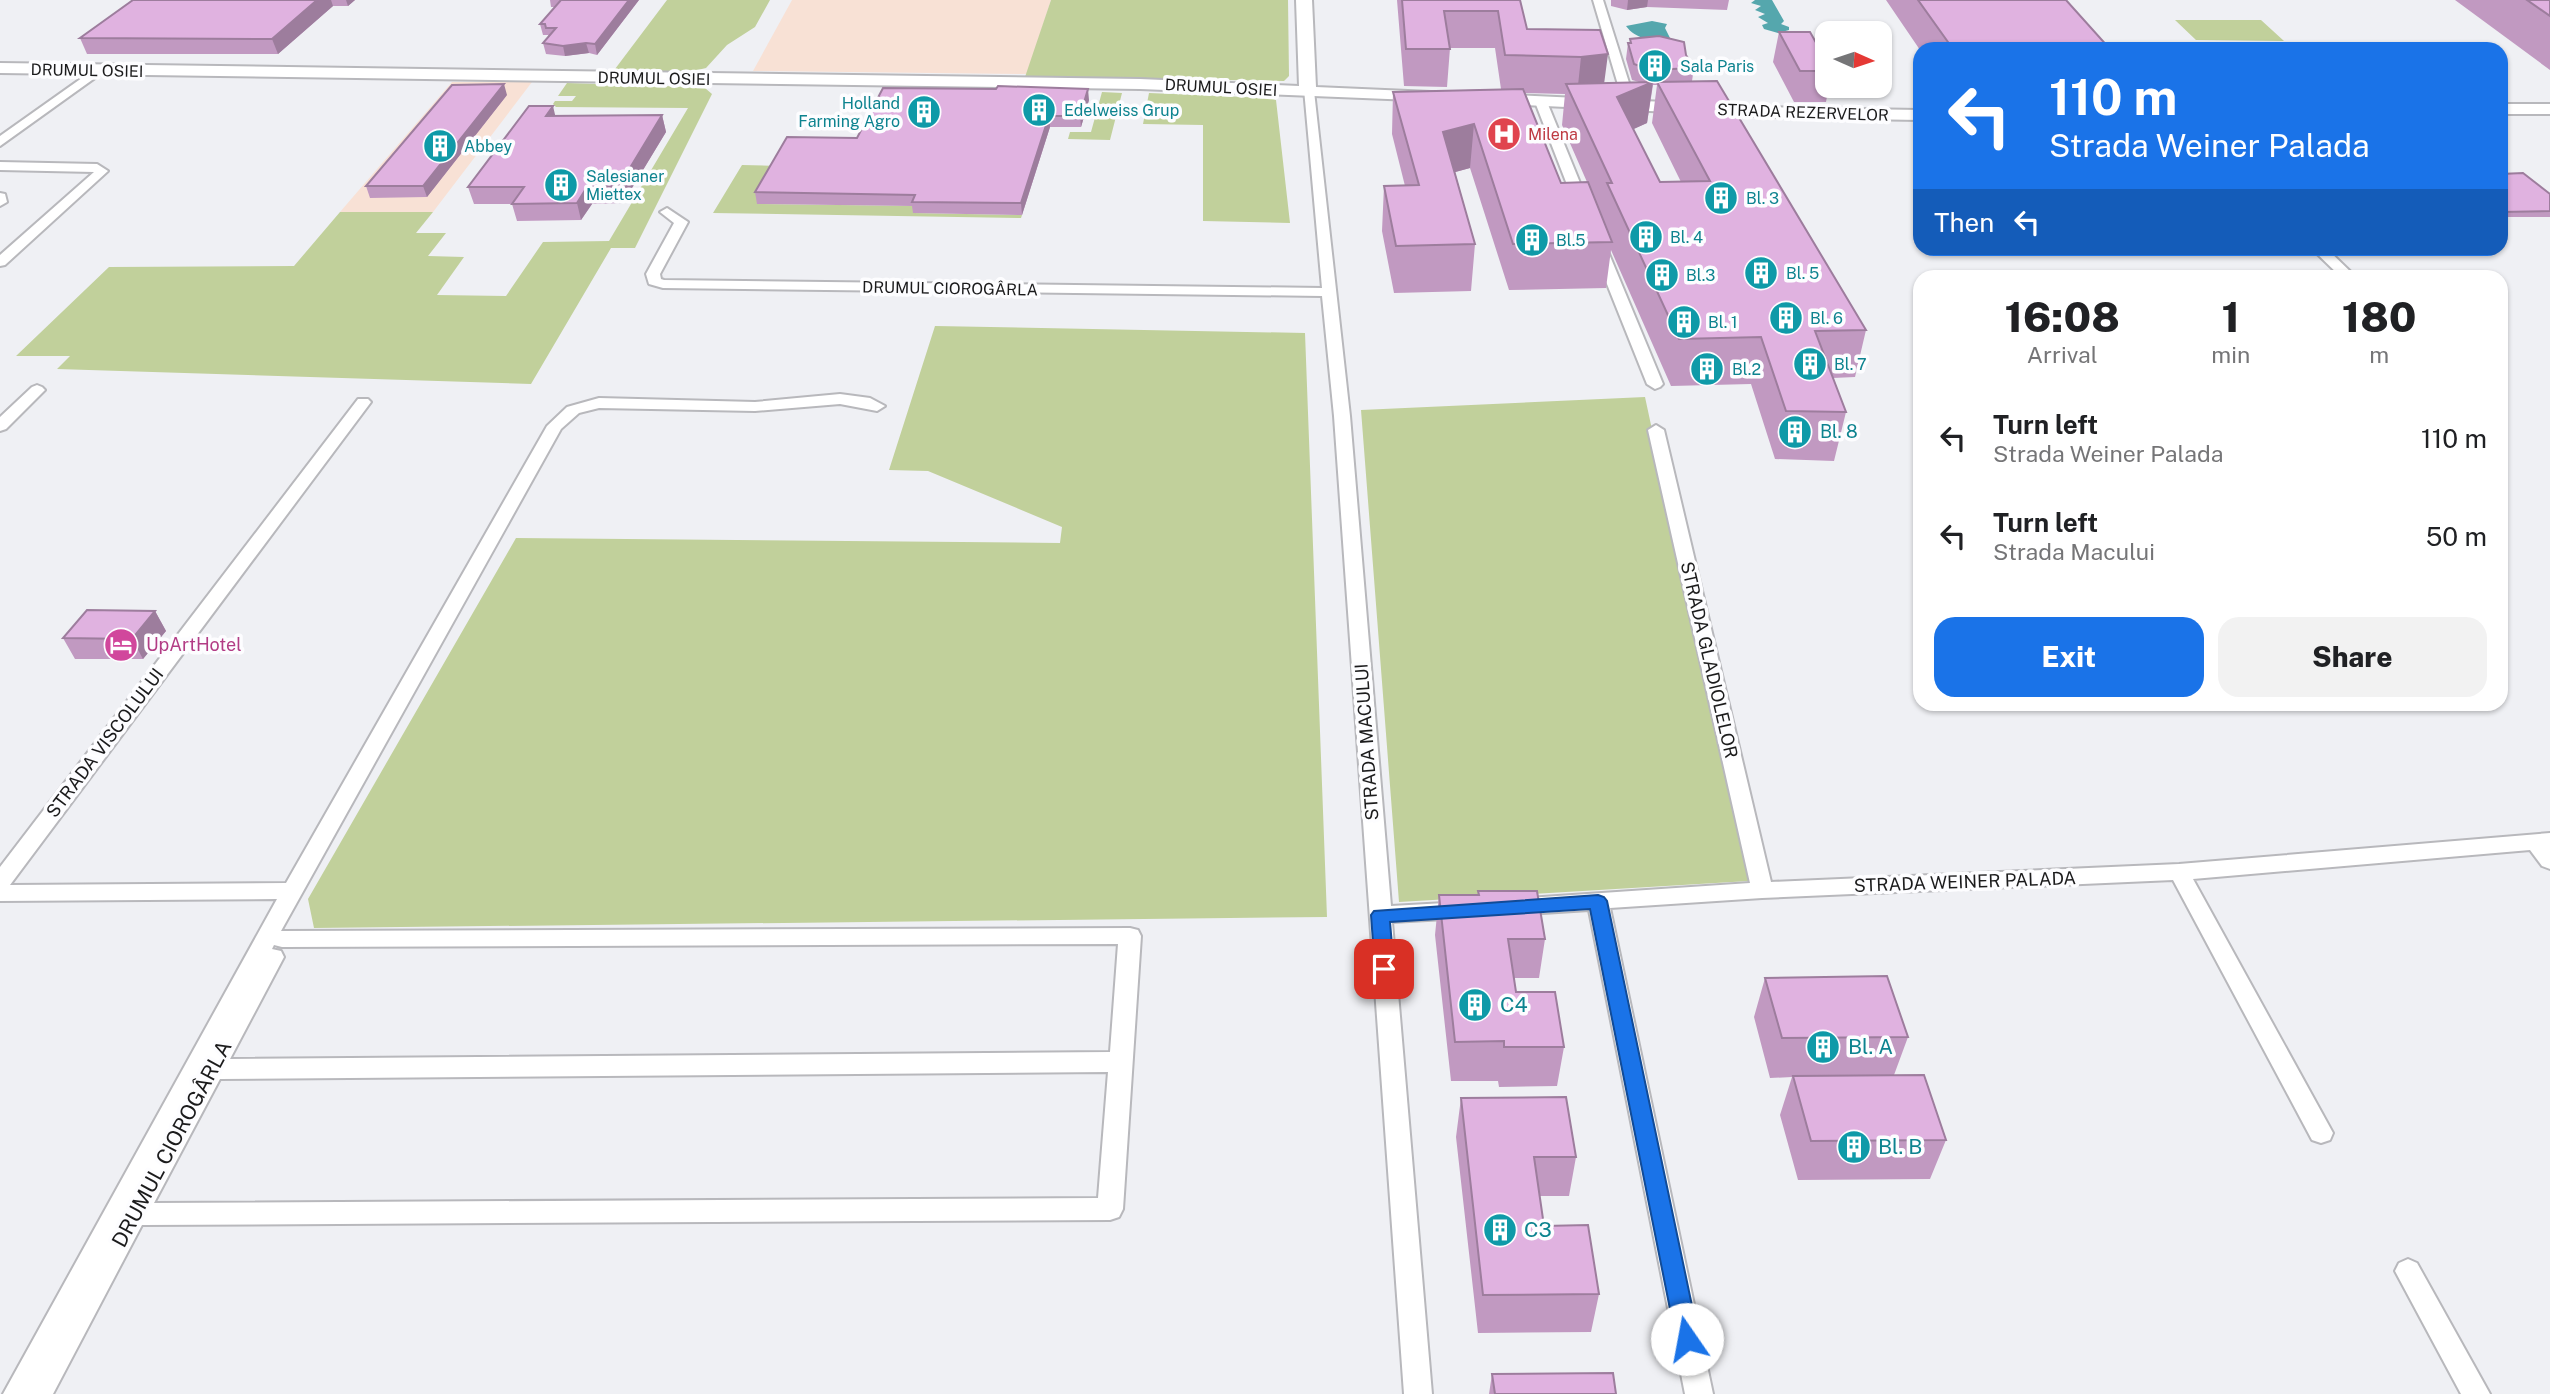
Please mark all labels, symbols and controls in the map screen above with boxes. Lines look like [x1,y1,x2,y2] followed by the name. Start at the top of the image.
[1815,21,1892,98] north arrow
[1815,21,1892,98] map controls
[1636,47,1674,85] building icon: Sala Paris
[1680,57,1754,76] place label: Sala Paris
[30,60,144,81] street label: DRUMUL OSIEI
[597,68,711,89] street label: DRUMUL OSIEI
[2049,68,2177,126] text: 110 m
[1934,70,2025,161] icon: left
[1164,75,1278,100] street label: DRUMUL OSIEI
[1020,91,1058,129] building icon: Edelweiss Grup
[905,93,943,131] building icon: Holland Farming Agro
[798,94,900,131] place label: Holland Farming Agro
[1717,100,1889,125] street label: STRADA REZERVELOR
[1064,101,1179,120] place label: Edelweiss Grup
[1485,115,1523,153] hospital icon: Milena
[1528,125,1578,144] place label: Milena
[421,127,459,165] building icon: Abbey
[2049,127,2370,164] text: Strada Weiner Palada
[464,137,512,156] place label: Abbey
[542,166,580,204] building icon: Salesianer Miettex
[586,167,664,204] place label: Salesianer Miettex
[1702,179,1740,217] building icon: Bl. 3
[1746,189,1779,208] place label: Bl. 3
[2008,203,2046,241] icon: left
[1934,207,1994,238] text: Then
[1627,218,1665,256] building icon: Bl. 4
[1513,221,1551,259] building icon: Bl.5
[1670,228,1703,247] place label: Bl. 4
[1556,231,1586,250] place label: Bl.5
[1742,254,1780,292] building icon: Bl. 5
[1643,256,1681,294] building icon: Bl.3
[1786,264,1819,283] place label: Bl. 5
[1686,266,1715,285] place label: Bl.3
[862,276,1038,300] street label: DRUMUL CIOROGÂRLA
[2005,292,2120,341] text: 16:08
[2222,292,2240,341] text: 1
[2342,292,2416,341] text: 180
[1767,299,1805,337] building icon: Bl. 6
[1665,303,1703,341] building icon: Bl. 1
[1810,309,1843,328] place label: Bl. 6
[1708,313,1738,332] place label: Bl. 1
[2027,341,2098,368] text: Arrival
[2211,341,2250,368] text: min
[2369,341,2389,368] text: m
[1791,345,1829,383] building icon: Bl. 7
[1688,350,1726,388] building icon: Bl.2
[1834,355,1867,374] place label: Bl. 7
[1732,360,1761,379] place label: Bl.2
[1993,409,2098,440] text: Turn left
[1776,413,1814,451] building icon: Bl. 8
[1934,419,1972,457] icon: left
[1820,421,1858,442] place label: Bl. 8
[2421,423,2487,454] text: 110 m
[1993,440,2224,467] text: Strada Weiner Palada
[1993,507,2098,538] text: Turn left
[1934,517,1972,555] icon: left
[2426,521,2487,552] text: 50 m
[1993,538,2155,565] text: Strada Macului
[1677,560,1742,760] street label: STRADA GLADIOLELOR
[1934,617,2204,697] button: Exit
[2218,617,2487,697] button: Share
[102,626,140,664] hotel icon: UpArtHotel
[146,634,242,655] place label: UpArtHotel
[1351,663,1382,821] street label: STRADA MACULUI
[42,664,167,821] street label: STRADA VISCOLULUI
[1853,867,2077,896] street label: STRADA WEINER PALADA
[1354,939,1414,999] pin
[1365,950,1403,988] icon: arrive
[1456,986,1494,1024] building icon: C4
[1500,992,1528,1017] place label: C4
[1804,1028,1842,1066] building icon: Bl. A
[1848,1034,1893,1059] place label: Bl. A
[106,1036,237,1251] street label: DRUMUL CIOROGÂRLA
[1835,1128,1873,1166] building icon: Bl. B
[1878,1134,1922,1159] place label: Bl. B
[1481,1211,1519,1249] building icon: C3
[1524,1217,1552,1242] place label: C3
[1650,1302,1724,1376] position arrow

